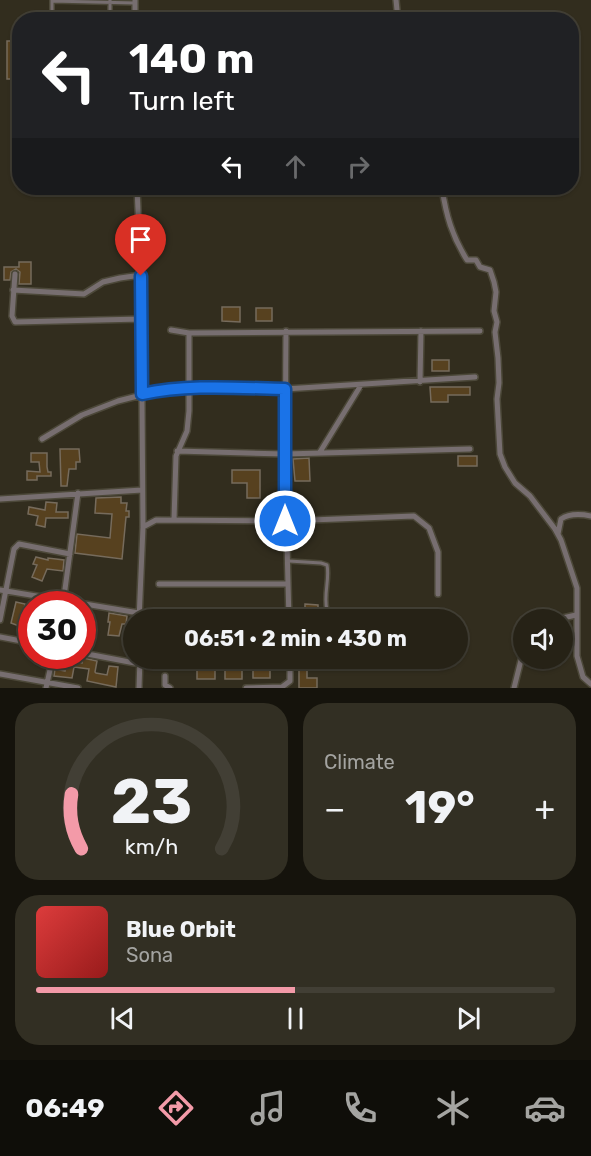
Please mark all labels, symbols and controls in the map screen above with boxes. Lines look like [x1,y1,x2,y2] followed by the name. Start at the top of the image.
[129,34,255,84] text: 140 m
[30,36,108,114] icon: left
[129,85,234,117] text: Turn left
[216,150,249,183] icon: left
[279,150,312,183] icon: ahead
[342,150,375,183] icon: right
[115,214,166,276] pin
[124,223,157,256] icon: arrive
[253,489,317,553] position arrow
[18,591,96,669] speed limit sign: 30
[513,609,573,669] map controls
[513,609,573,669] button: sound
[184,625,407,652] text: 06:51 · 2 min · 430 m
[324,750,395,774] text: Climate
[111,765,192,839] text: 23
[405,781,475,834] text: 19°
[324,789,345,828] text: −
[534,789,555,828] text: +
[125,834,178,859] text: km/h
[126,916,236,943] text: Blue Orbit
[126,943,173,967] text: Sona
[106,1002,139,1035] icon: previous
[279,1002,312,1035] icon: pause
[452,1002,485,1035] icon: next
[155,1087,197,1129] icon: directions
[247,1087,289,1129] icon: music
[339,1087,381,1129] icon: phone
[432,1087,474,1129] icon: climate
[524,1087,566,1129] icon: car
[25,1092,105,1124] text: 06:49

